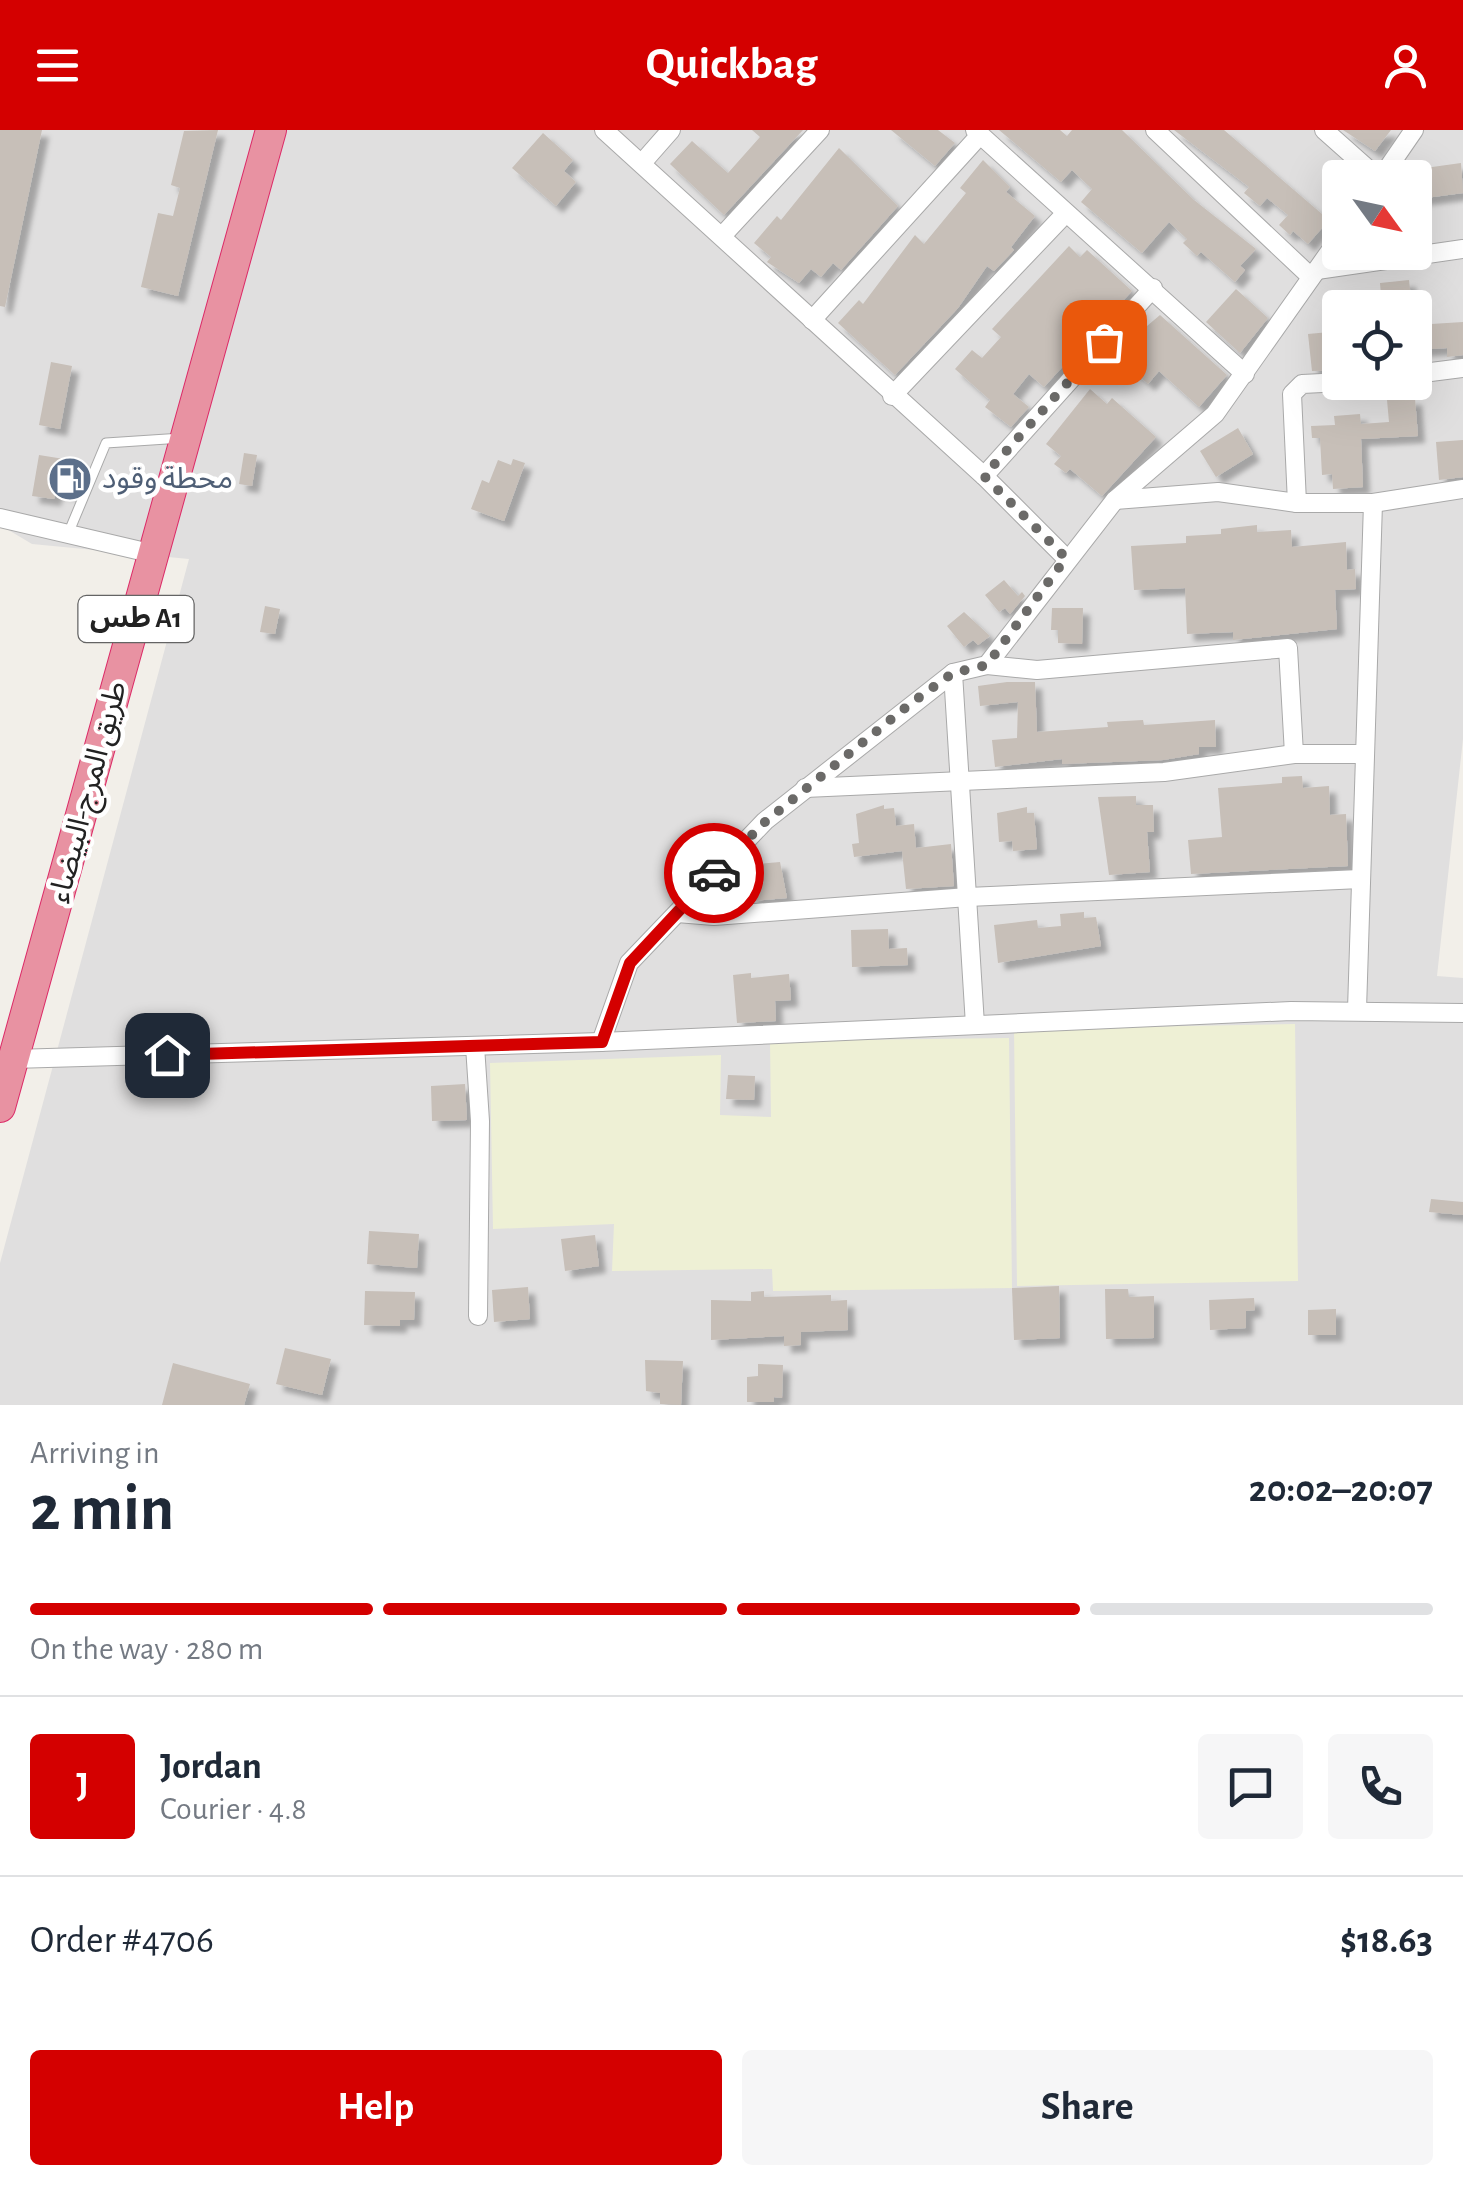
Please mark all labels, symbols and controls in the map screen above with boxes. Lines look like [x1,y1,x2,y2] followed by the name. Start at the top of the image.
[30,38,85,93] icon: menu
[1378,38,1433,93] icon: person
[646,42,817,87] text: Quickbag
[1322,160,1432,270] north arrow
[1322,160,1432,400] map controls
[1322,290,1432,400] button: locate
[1062,300,1147,385] pin
[1077,315,1132,370] icon: bag
[47,456,93,502] fuel station icon: محطة وقود
[102,464,233,495] place label: محطة وقود
[78,596,194,642] road number: طس A1
[44,678,138,908] street label: طريق المرج-البيضاء
[664,823,764,923] courier
[687,846,742,901] icon: car
[125,1013,210,1098] pin
[140,1028,195,1083] icon: home
[30,1437,159,1469] text: Arriving in
[1249,1471,1433,1509] text: 20:02–20:07
[30,1477,174,1542] text: 2 min
[30,1633,263,1665] text: On the way · 280 m
[1198,1734,1303,1839] button: chat
[1328,1734,1433,1839] button: phone
[160,1748,262,1786] text: Jordan
[76,1767,89,1805] text: J
[160,1793,307,1825] text: Courier · 4.8
[30,1922,214,1960] text: Order #4706
[1340,1922,1433,1960] text: $18.63
[30,2050,722,2165] button: Help
[742,2050,1433,2165] button: Share

